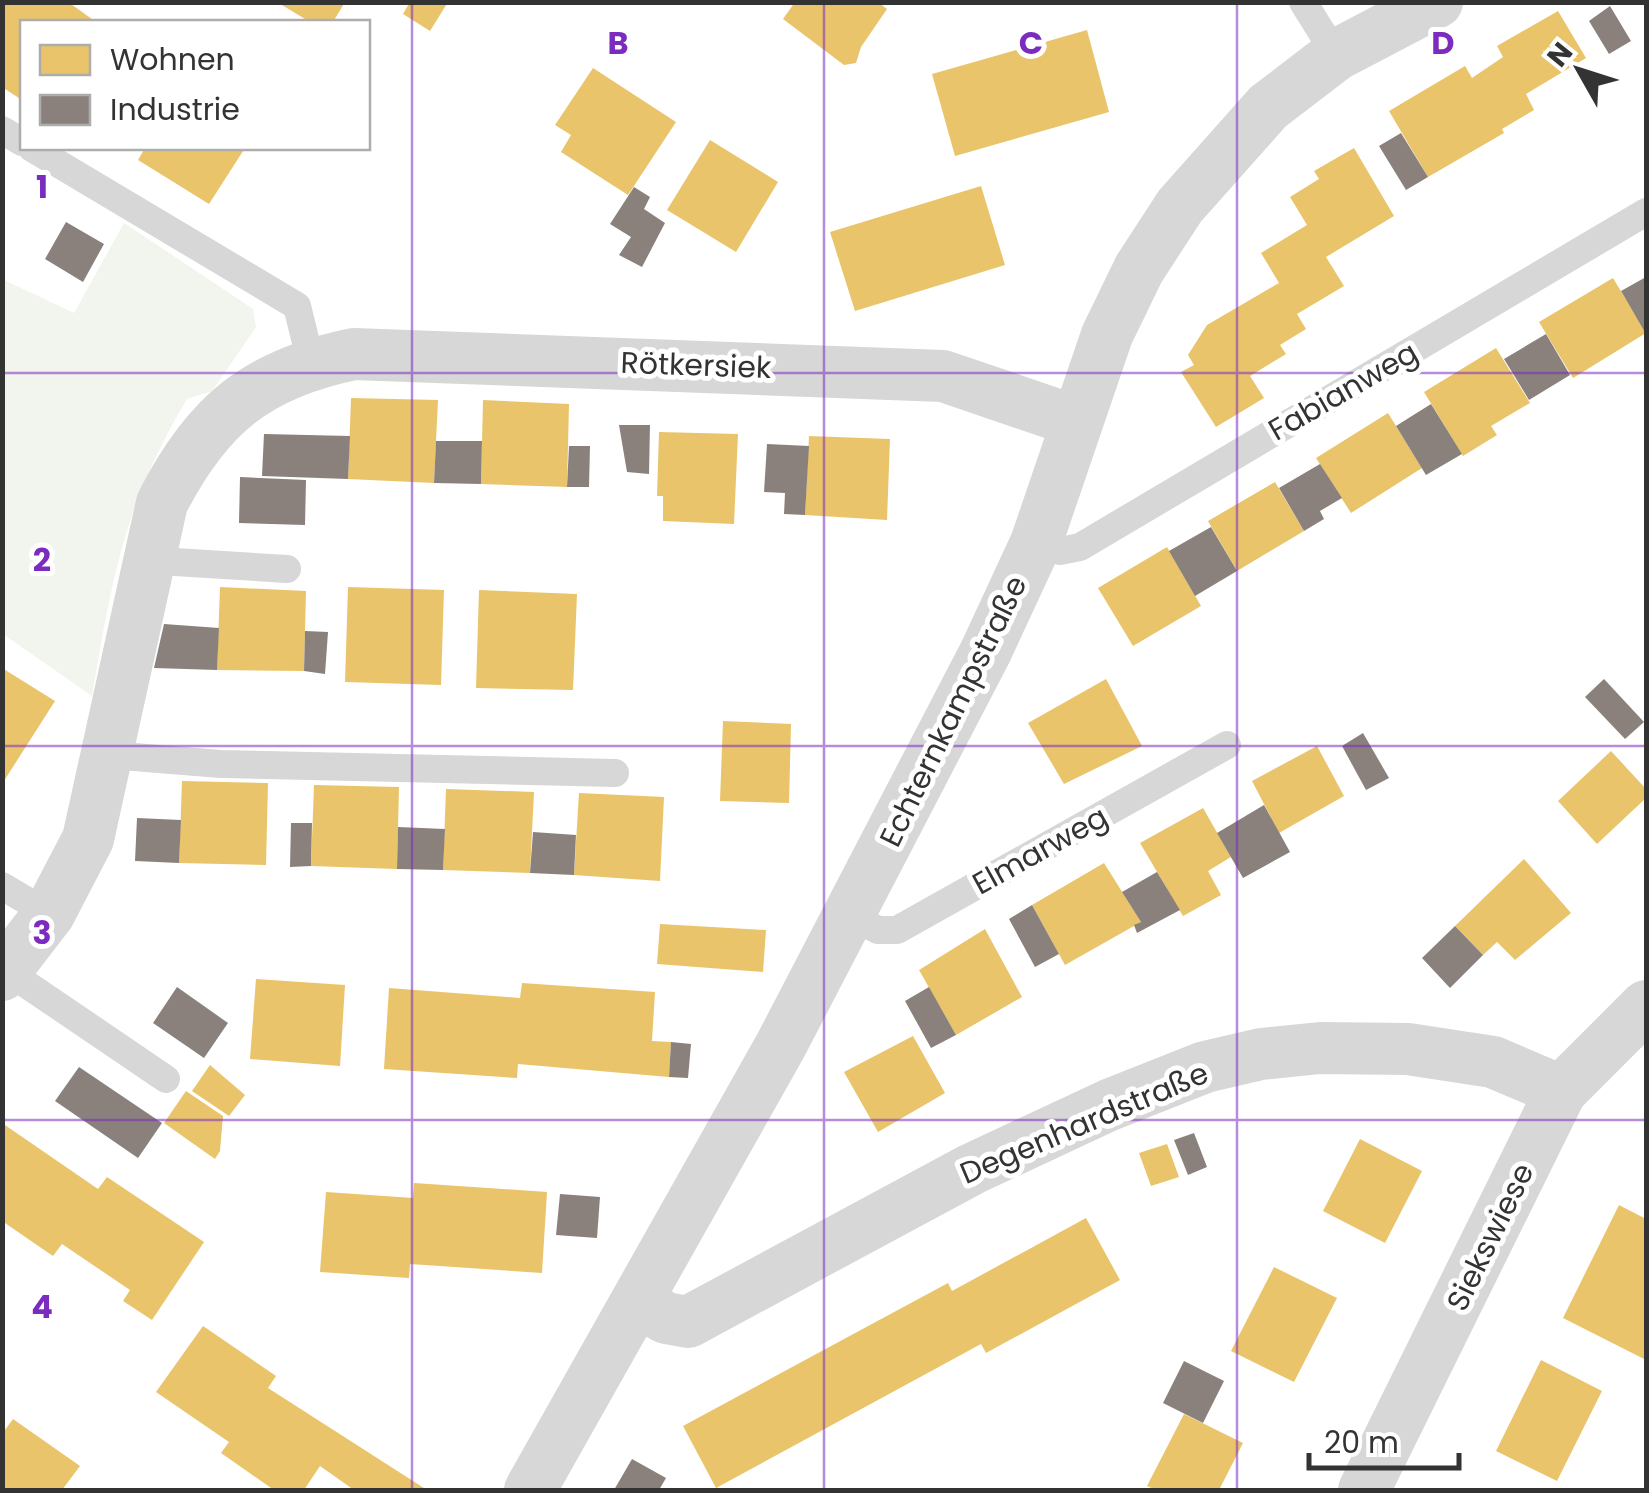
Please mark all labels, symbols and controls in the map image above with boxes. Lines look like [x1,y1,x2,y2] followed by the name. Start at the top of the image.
[20,20,370,150] legend
[607,20,629,65] text: B
[1019,20,1043,65] text: C
[1431,20,1455,65] text: D
[1529,20,1629,120] north arrow
[1538,34,1582,75] text: N
[110,38,235,81] text: Wohnen
[110,88,240,131] text: Industrie
[36,164,48,209] text: 1
[1260,331,1426,451] street label: Fabianweg
[620,341,773,389] street label: Rötkersiek
[33,537,51,582] text: 2
[869,568,1037,854] street label: Echternkampstraße
[965,795,1115,905] street label: Elmarweg
[32,910,52,955] text: 3
[953,1051,1215,1195] street label: Degenhardstraße
[1436,1156,1544,1318] street label: Siekswiese
[31,1284,53,1329] text: 4
[1309,1408,1459,1470] scale bar
[1324,1421,1399,1464] text: 20 m

